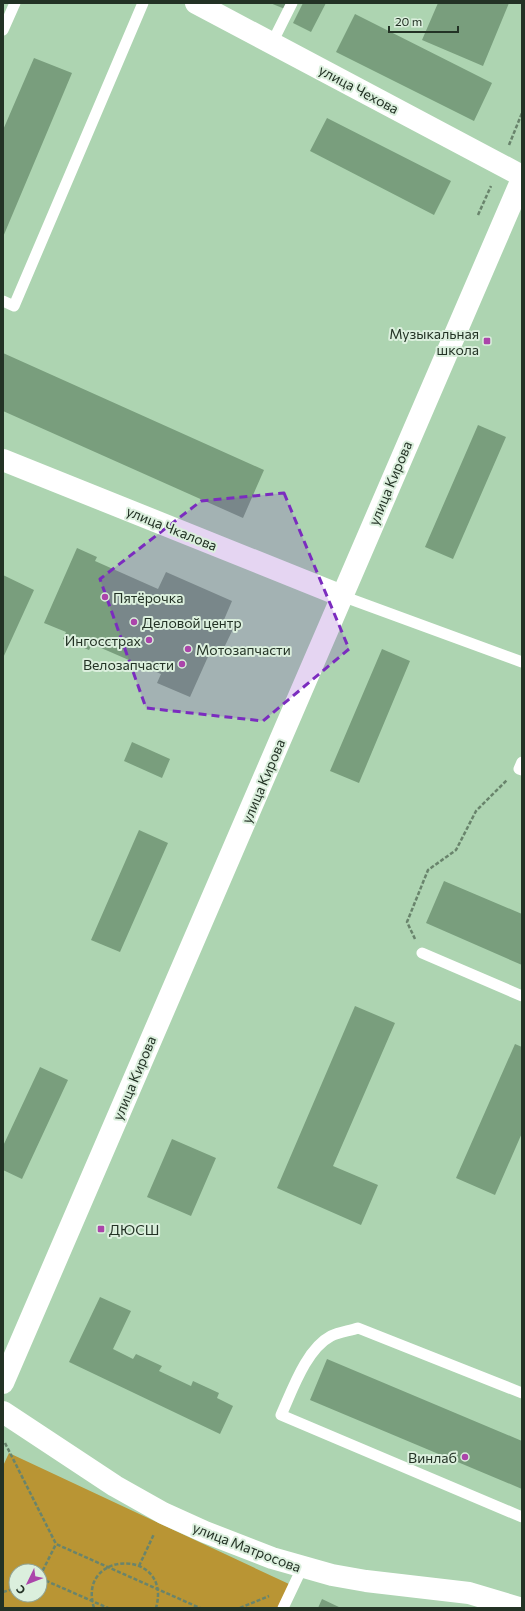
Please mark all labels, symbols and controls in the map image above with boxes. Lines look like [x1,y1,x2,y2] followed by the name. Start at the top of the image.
[389,8,458,34] scale bar
[395,14,422,28] text: 20 m
[316,61,402,117] street label: улица Чехова
[389,325,479,358] place label: Музыкальная школа
[482,336,492,346] marker: Музыкальная школа
[365,438,415,528] street label: улица Кирова
[124,502,220,554] street label: улица Чкалова
[113,589,183,606] place label: Пятёрочка
[100,592,110,602] marker: Пятёрочка
[142,614,242,631] place label: Деловой центр
[129,617,139,627] marker: Деловой центр
[65,632,142,649] place label: Ингосстрах
[144,635,154,645] marker: Ингосстрах
[196,641,291,658] place label: Мотозапчасти
[183,644,193,654] marker: Мотозапчасти
[83,656,174,673] place label: Велозапчасти
[177,659,187,669] marker: Велозапчасти
[238,736,288,826] street label: улица Кирова
[109,1033,159,1123] street label: улица Кирова
[109,1221,159,1238] place label: ДЮСШ
[96,1224,106,1234] marker: ДЮСШ
[408,1449,457,1466] place label: Винлаб
[460,1452,470,1462] marker: Винлаб
[190,1519,304,1575] street label: улица Матросова
[8,1563,48,1603] north arrow
[13,1583,28,1597] text: С

